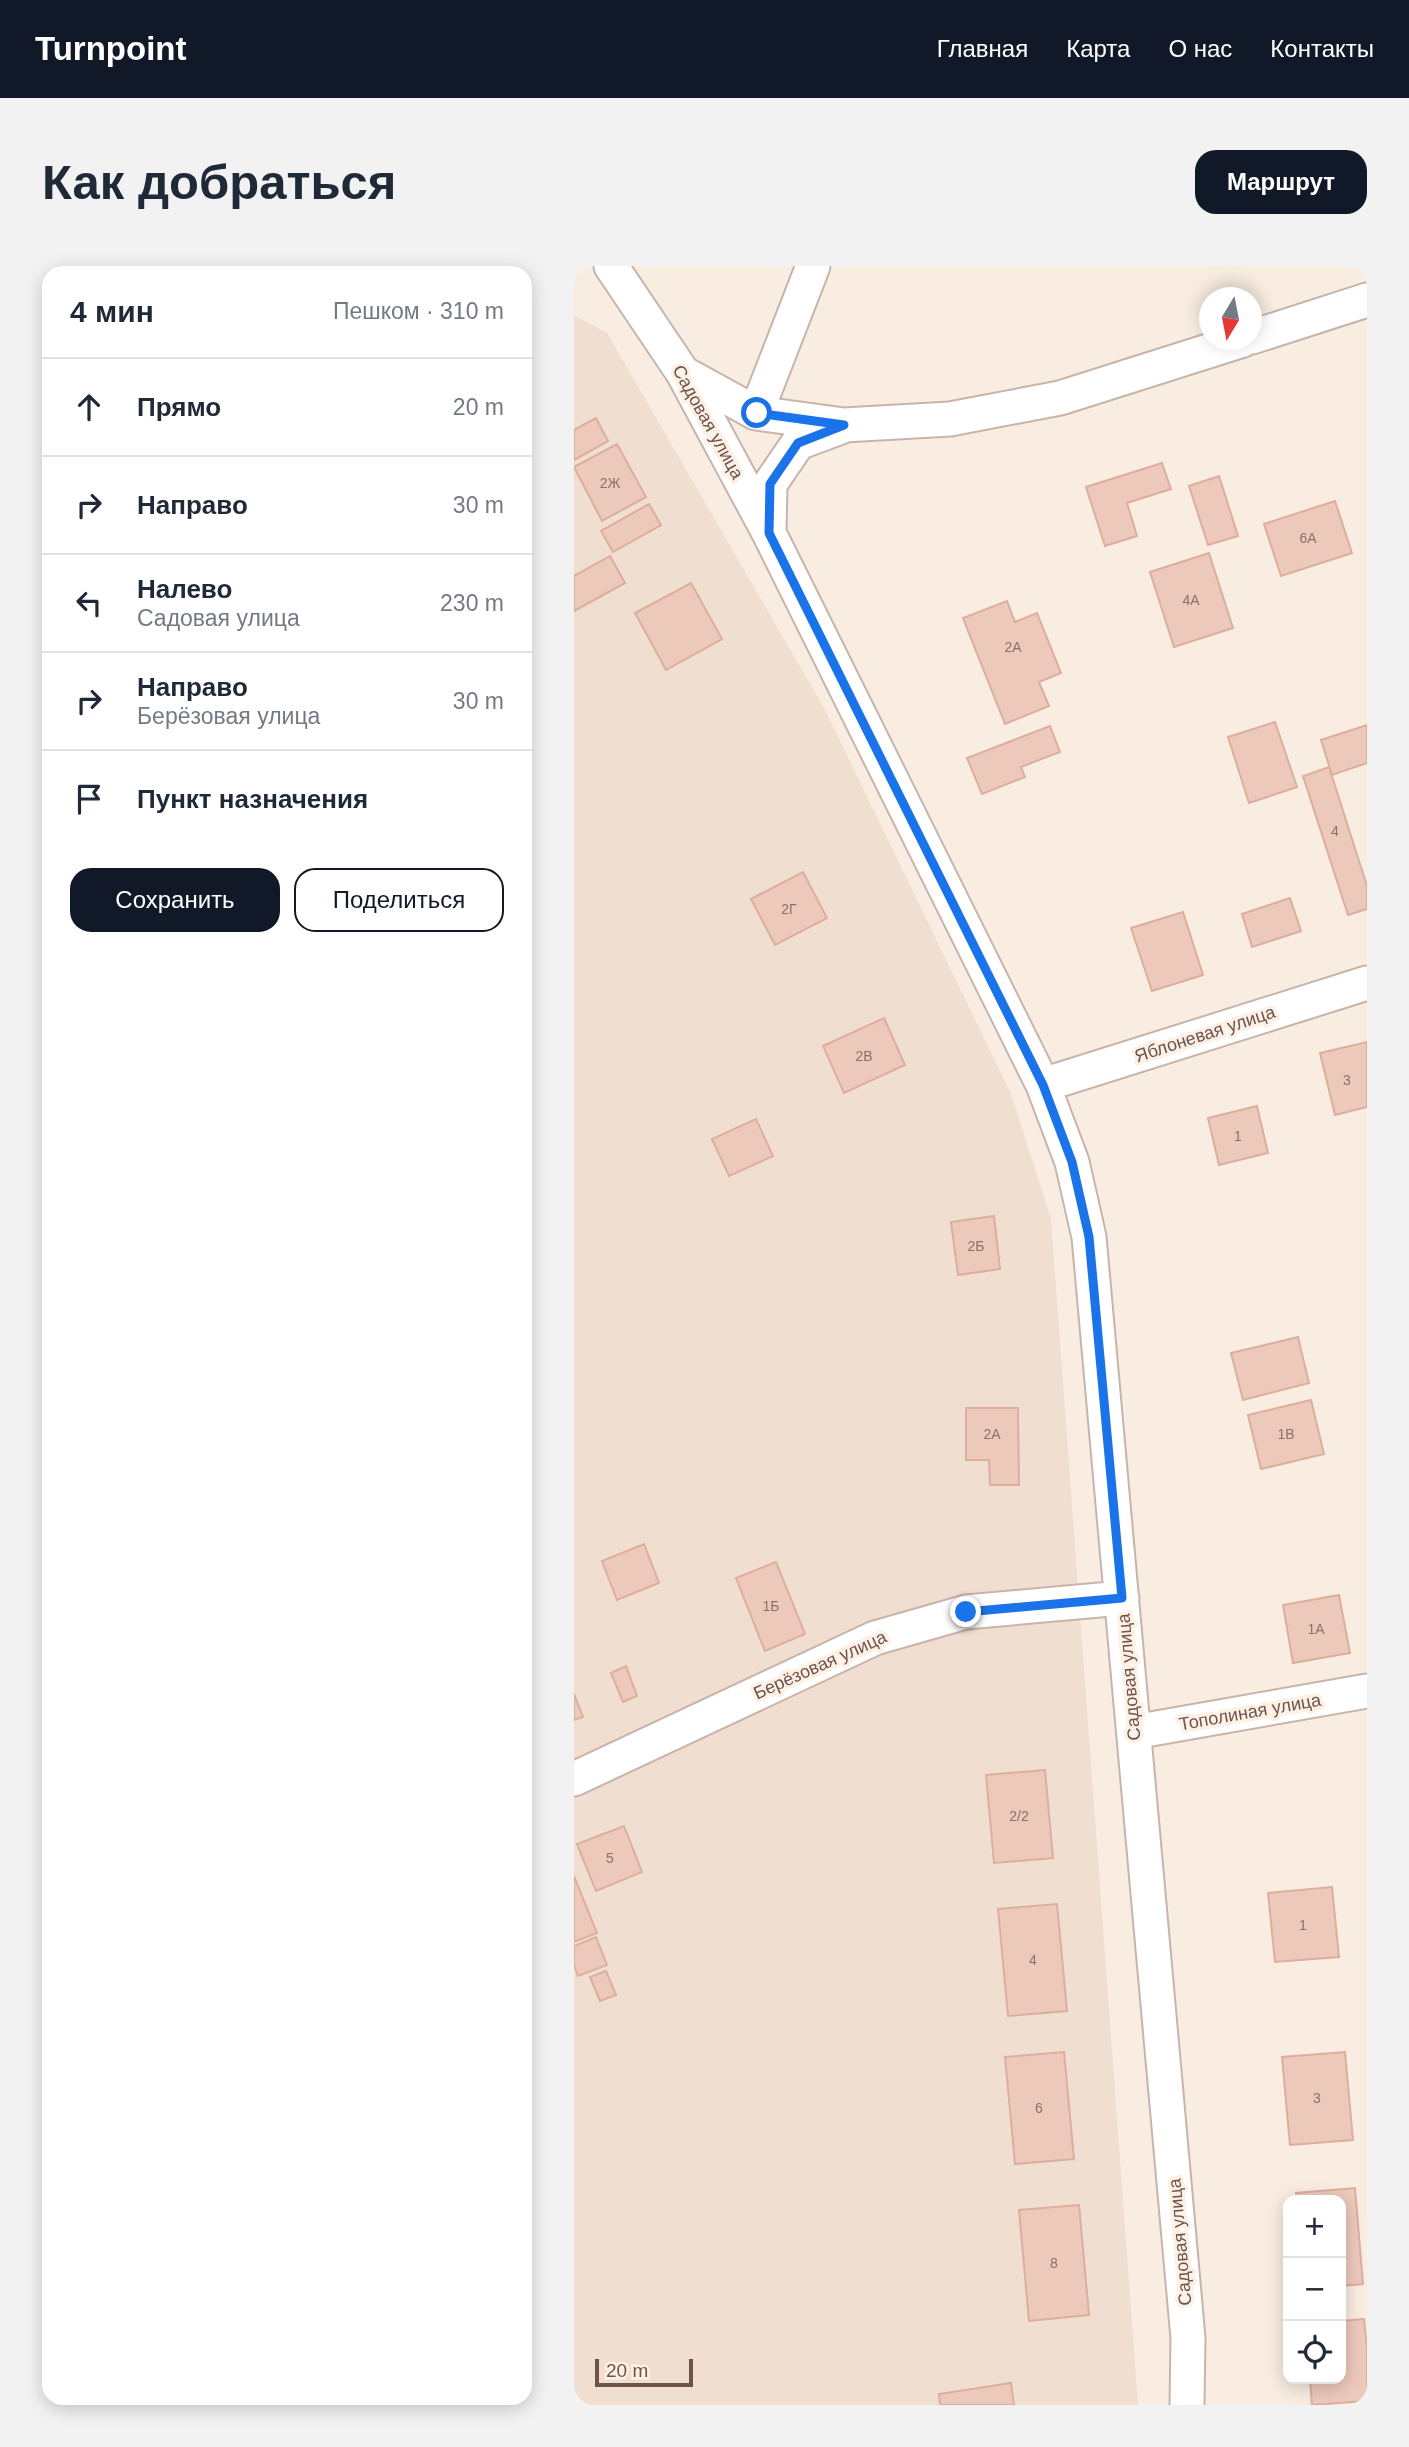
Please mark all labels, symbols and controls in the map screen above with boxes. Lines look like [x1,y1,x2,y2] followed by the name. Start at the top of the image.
[35,30,187,67] text: Turnpoint
[937,35,1028,62] text: Главная
[1066,35,1130,62] text: Карта
[1168,35,1232,62] text: О нас
[1270,35,1374,62] text: Контакты
[1195,150,1367,214] button: Маршрут
[42,155,396,209] text: Как добраться
[1199,287,1262,350] north arrow
[70,295,154,328] text: 4 мин
[333,298,504,324] text: Пешком · 310 m
[668,361,748,483] street label: Садовая улица
[70,388,108,426] icon: ahead
[137,392,221,422] text: Прямо
[453,394,504,420] text: 20 m
[741,397,772,428] route start
[600,475,620,491] house number: 2Ж
[70,486,108,524] icon: right
[137,490,248,520] text: Направо
[453,492,504,518] text: 30 m
[1299,530,1317,546] house number: 6А
[137,574,232,604] text: Налево
[70,584,108,622] icon: left
[440,590,504,616] text: 230 m
[1182,592,1200,608] house number: 4А
[137,605,300,631] text: Садовая улица
[1004,639,1022,655] house number: 2А
[137,672,248,702] text: Направо
[70,682,108,720] icon: right
[453,688,504,714] text: 30 m
[137,703,320,729] text: Берёзовая улица
[70,780,108,818] icon: arrive
[137,784,368,814] text: Пункт назначения
[1331,823,1339,839] house number: 4
[70,868,280,932] button: Сохранить
[294,868,504,932] button: Поделиться
[781,901,797,917] house number: 2Г
[1132,1002,1279,1066] street label: Яблоневая улица
[855,1048,873,1064] house number: 2В
[1343,1072,1351,1088] house number: 3
[1234,1128,1242,1144] house number: 1
[968,1238,984,1254] house number: 2Б
[983,1426,1001,1442] house number: 2А
[1277,1426,1295,1442] house number: 1В
[950,1596,981,1627] route end
[763,1598,779,1614] house number: 1Б
[1113,1612,1145,1741] street label: Садовая улица
[1307,1621,1325,1637] house number: 1А
[750,1626,891,1703] street label: Берёзовая улица
[1178,1690,1323,1734] street label: Тополиная улица
[1009,1808,1029,1824] house number: 2/2
[606,1850,614,1866] house number: 5
[1299,1917,1307,1933] house number: 1
[1029,1952,1037,1968] house number: 4
[1313,2090,1321,2106] house number: 3
[1035,2100,1043,2116] house number: 6
[1164,2177,1196,2306] street label: Садовая улица
[1283,2195,1346,2384] map controls
[1283,2195,1346,2258] button: +
[1050,2255,1058,2271] house number: 8
[1283,2258,1346,2321] button: −
[1283,2321,1346,2384] button: locate
[595,2356,693,2388] scale bar
[606,2360,648,2381] text: 20 m

